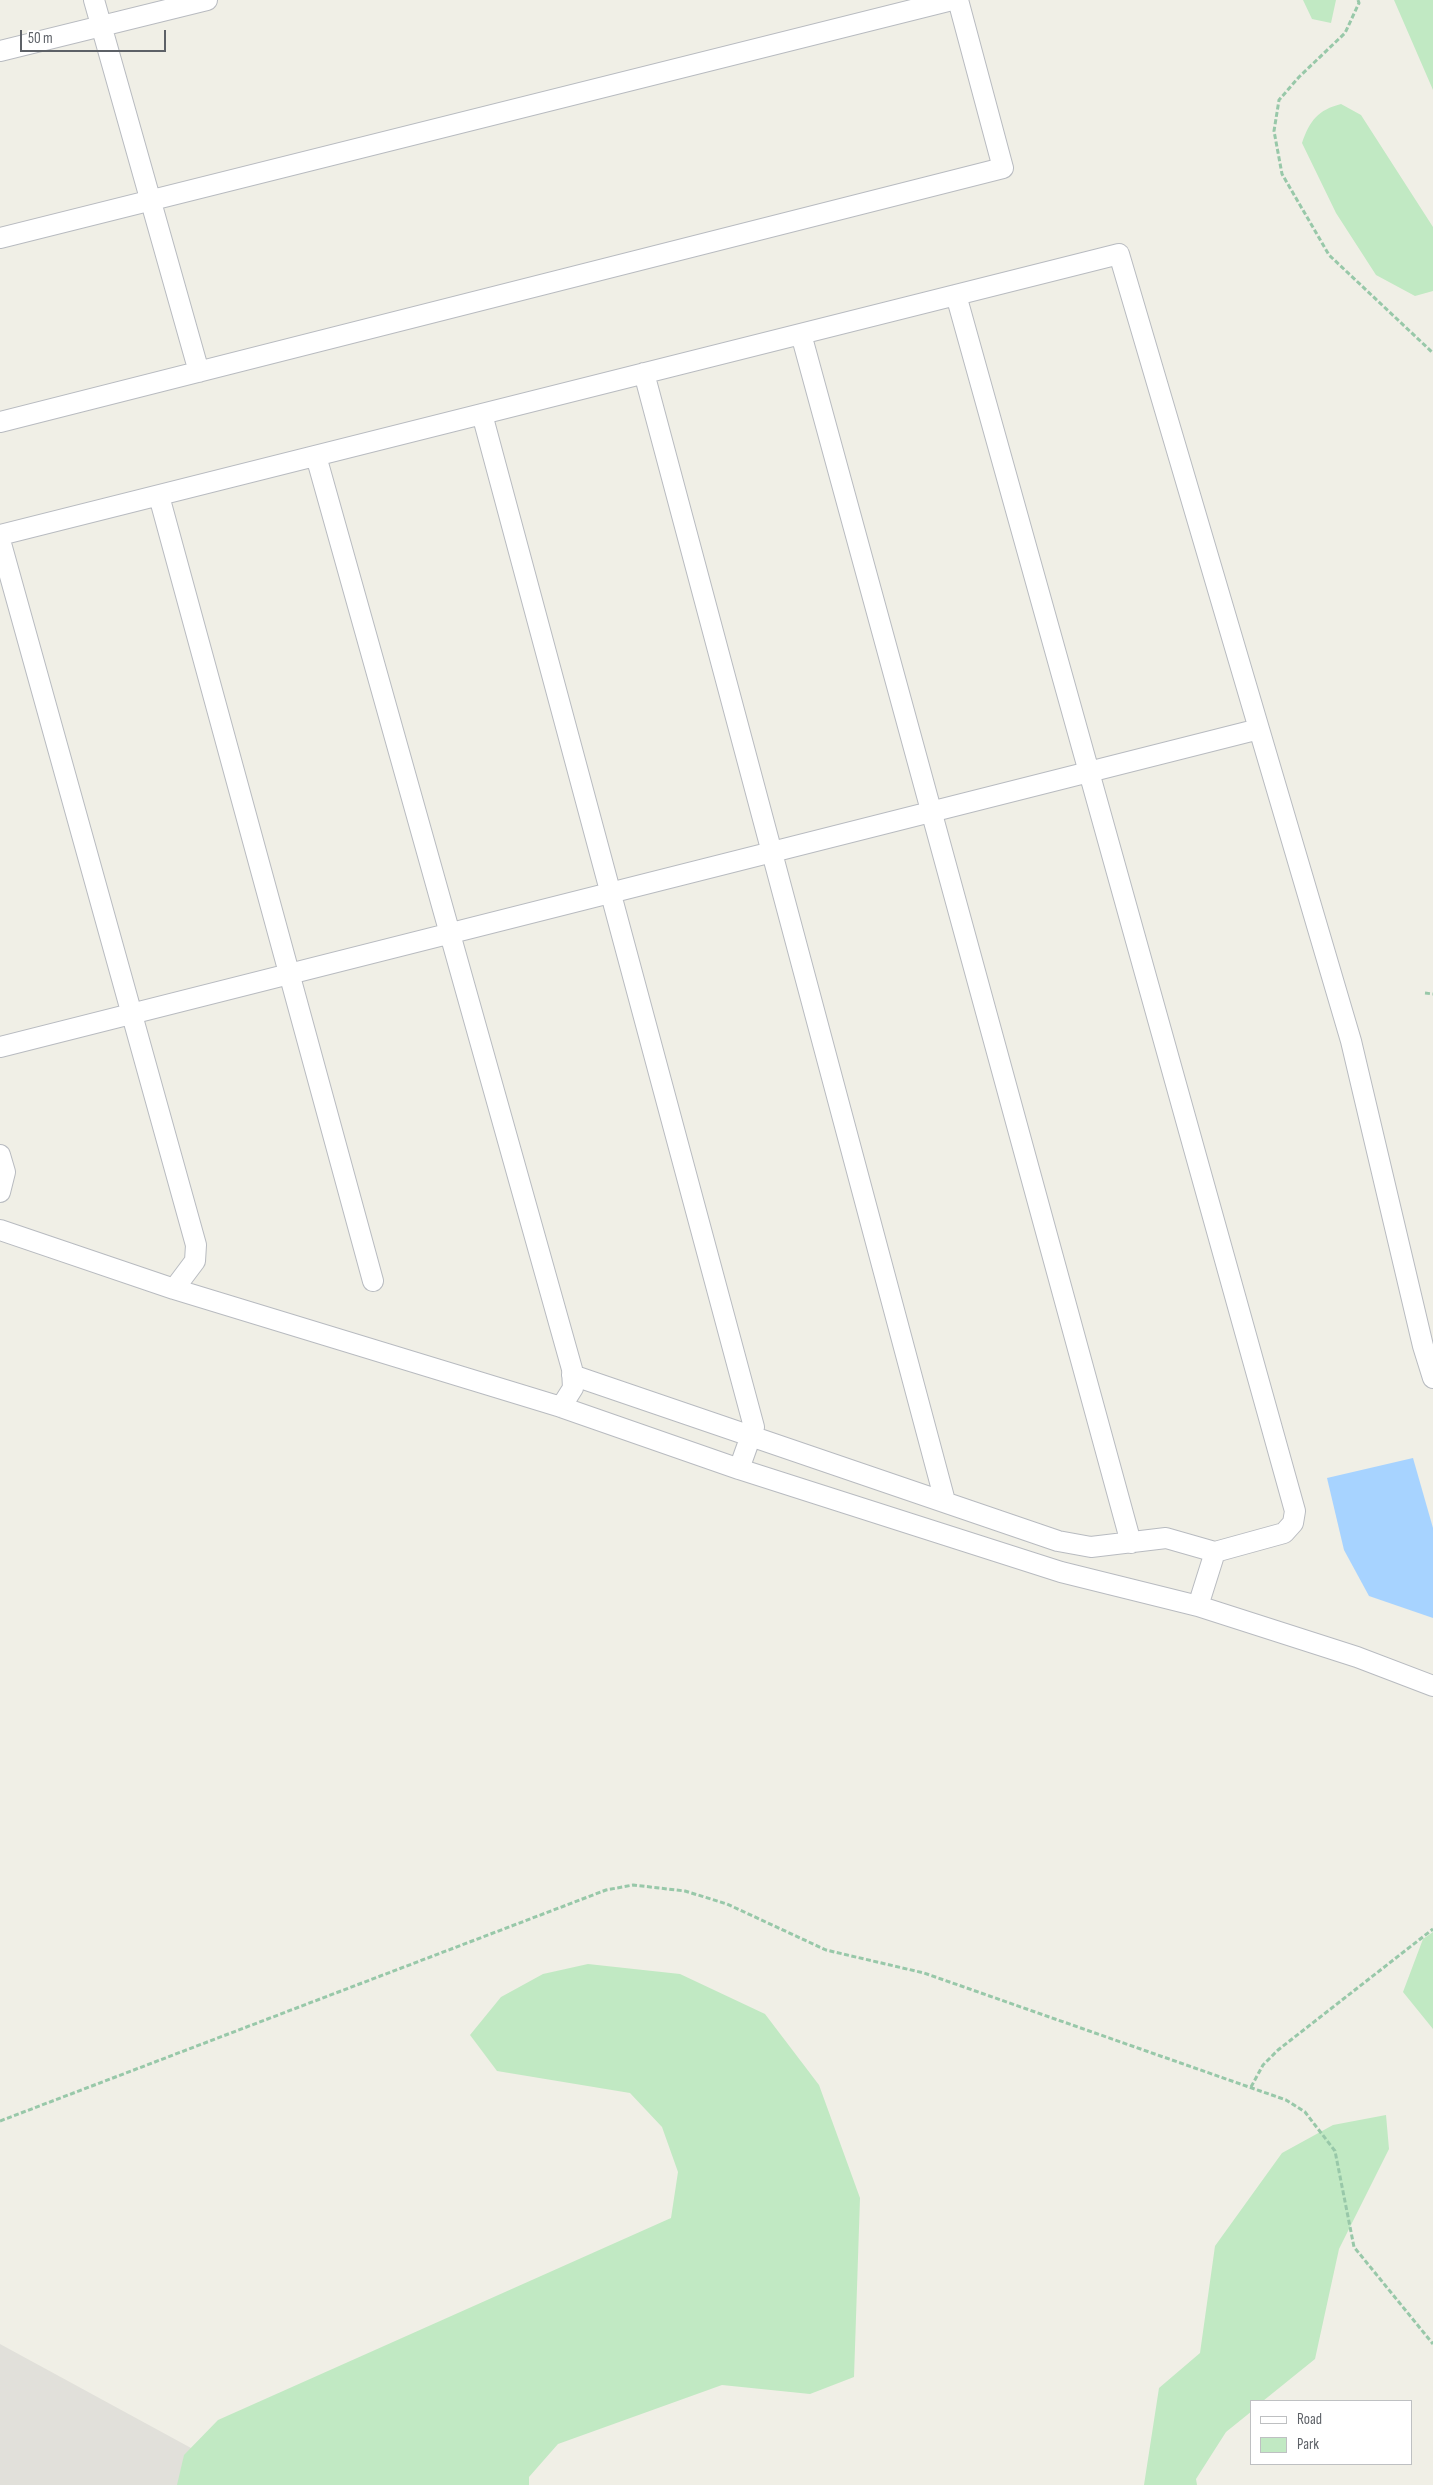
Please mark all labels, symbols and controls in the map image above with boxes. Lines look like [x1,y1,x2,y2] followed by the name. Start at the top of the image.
[22,20,169,52] scale bar
[28,29,53,48] text: 50 m
[1250,2400,1413,2465] legend
[1297,2410,1322,2429] text: Road
[1297,2435,1319,2454] text: Park

